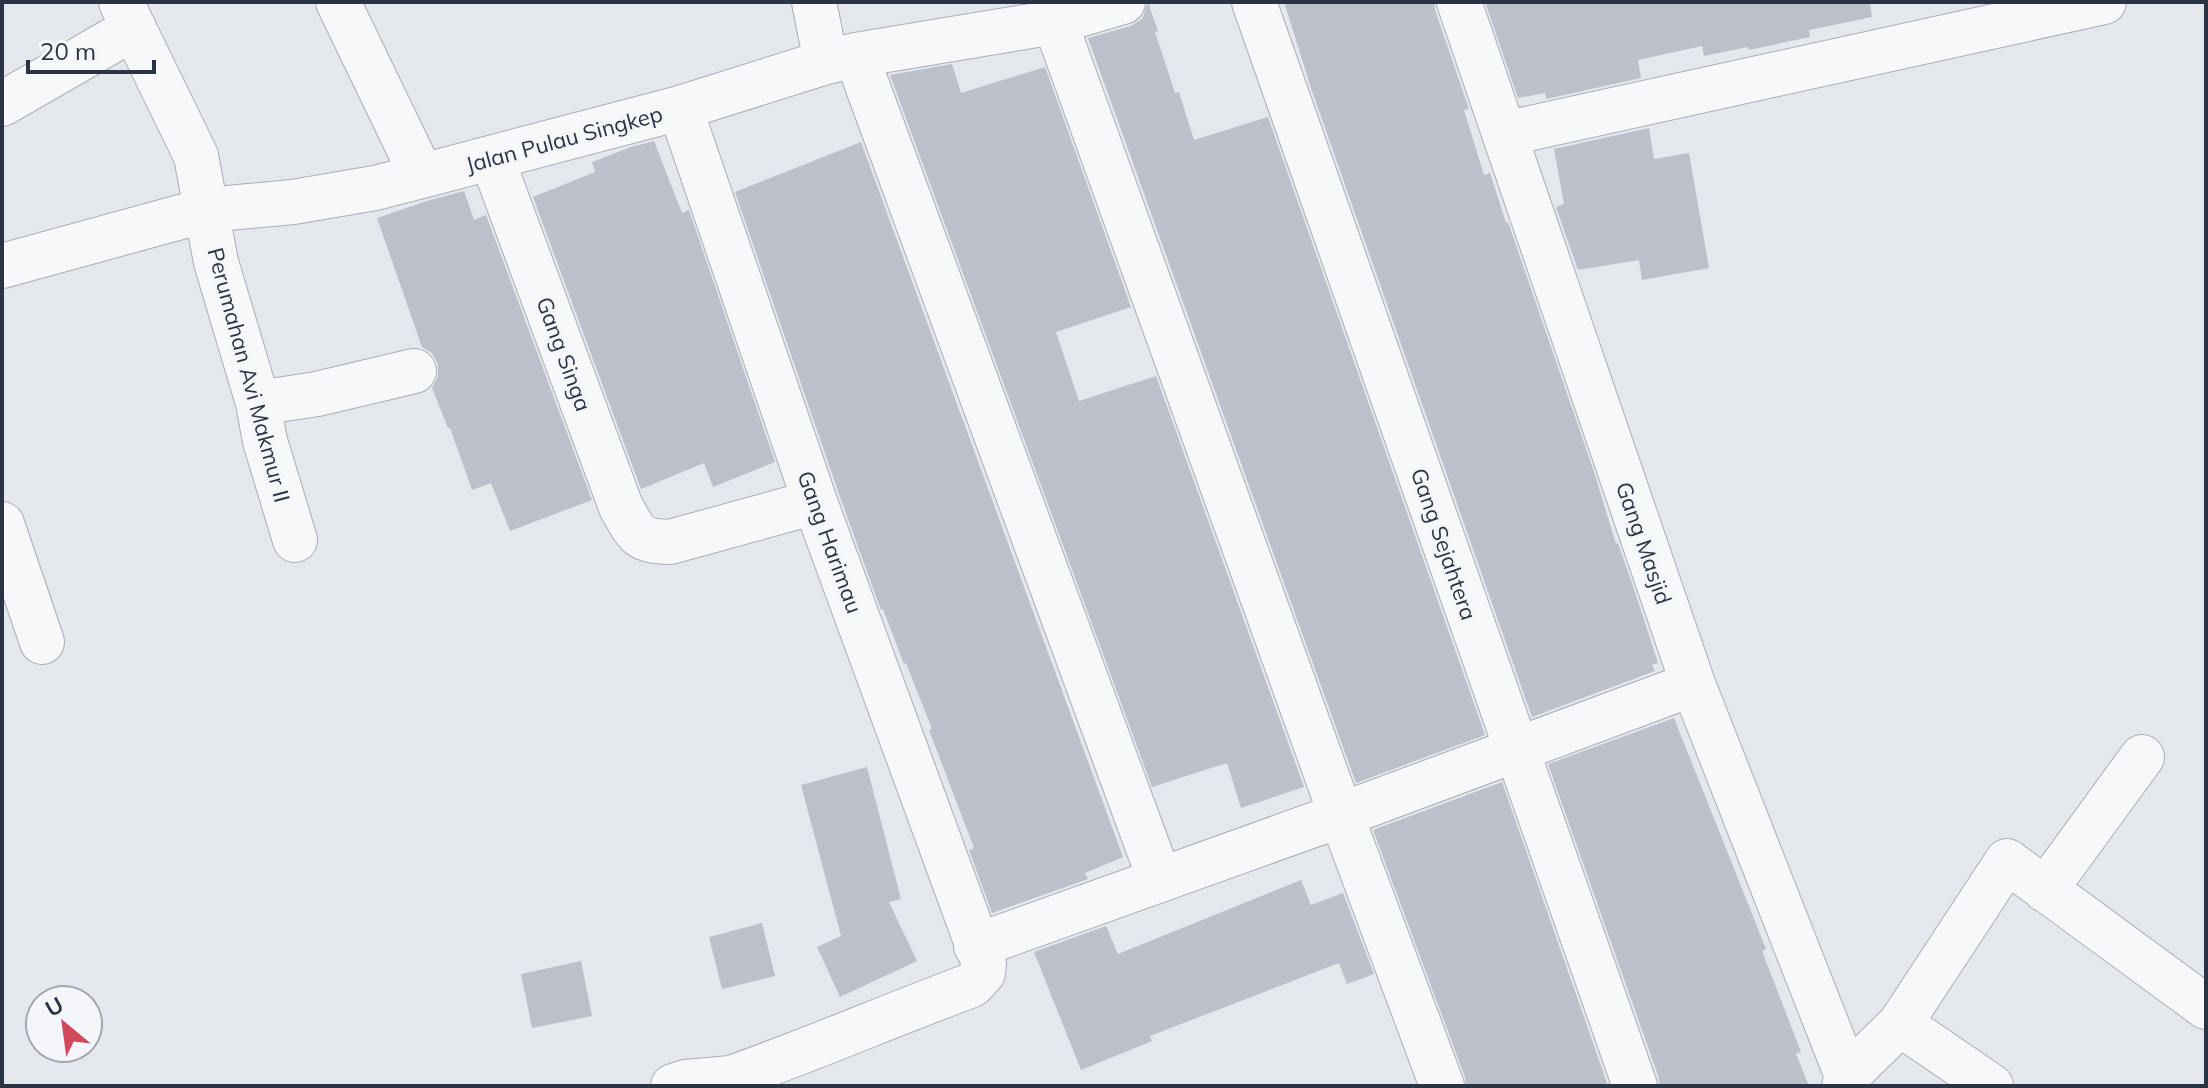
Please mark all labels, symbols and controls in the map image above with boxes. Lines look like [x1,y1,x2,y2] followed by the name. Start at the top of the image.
[28,24,154,74] scale bar
[40,36,96,66] text: 20 m
[463,99,665,179] street label: Jalan Pulau Singkep
[202,245,296,505] street label: Perumahan Avi Makmur II
[530,293,598,415] street label: Gang Singa
[1405,464,1483,624] street label: Gang Sejahtera
[791,467,869,617] street label: Gang Harimau
[1610,478,1678,608] street label: Gang Masjid
[24,984,104,1064] north arrow
[40,990,68,1023] text: U

